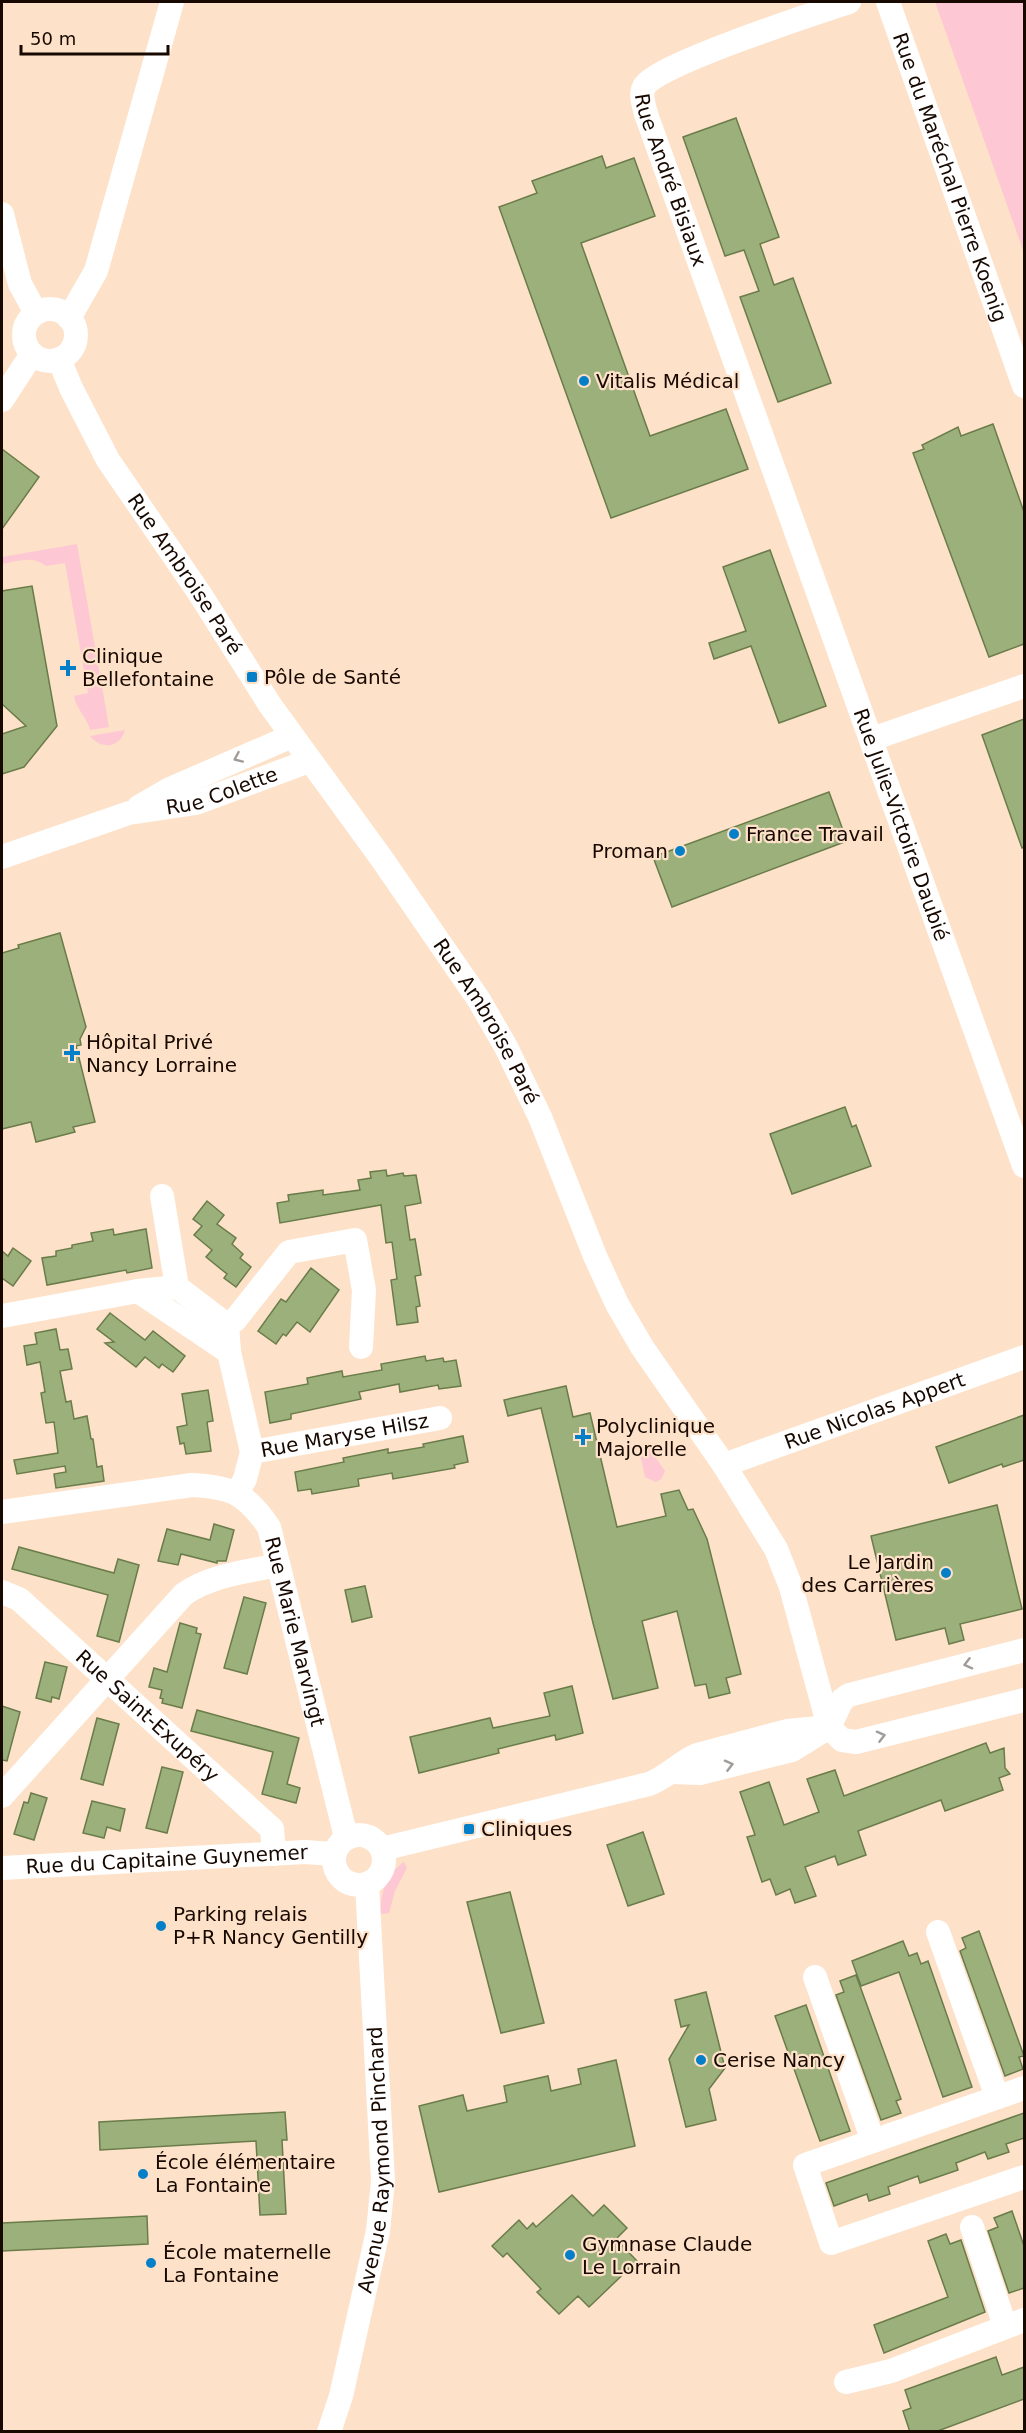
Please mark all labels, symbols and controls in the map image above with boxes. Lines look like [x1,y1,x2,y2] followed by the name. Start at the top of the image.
[21,18,168,56] scale bar
[30,28,76,49] text: 50 m
[888,30,1012,325] street label: Rue du Maréchal Pierre Koenig
[630,92,712,270] street label: Rue André Bisiaux
[596,369,739,393] place label: Vitalis Médical
[577,374,591,388] marker: Vitalis Médical
[123,489,247,659] street label: Rue Ambroise Paré
[82,644,214,691] place label: Clinique Bellefontaine
[59,659,77,677] marker: Clinique Bellefontaine
[264,665,401,689] place label: Pôle de Santé
[245,670,259,684] marker: Pôle de Santé
[849,705,954,944] street label: Rue Julie-Victoire Daubié
[233,751,244,763] one-way arrow
[164,762,281,819] street label: Rue Colette
[746,822,884,846] place label: France Travail
[727,827,741,841] marker: France Travail
[592,839,668,863] place label: Proman
[673,844,687,858] marker: Proman
[428,934,544,1108] street label: Rue Ambroise Paré
[86,1030,237,1077] place label: Hôpital Privé Nancy Lorraine
[63,1044,81,1062] marker: Hôpital Privé Nancy Lorraine
[781,1367,968,1454] street label: Rue Nicolas Appert
[259,1408,430,1462] street label: Rue Maryse Hilsz
[596,1414,715,1461] place label: Polyclinique Majorelle
[574,1428,592,1446] marker: Polyclinique Majorelle
[260,1534,330,1729] street label: Rue Marie Marvingt
[802,1550,934,1597] place label: Le Jardin des Carrières
[939,1566,953,1580] marker: Le Jardin des Carrières
[71,1645,224,1787] street label: Rue Saint-Exupéry
[963,1657,973,1670] one-way arrow
[876,1730,886,1743] one-way arrow
[724,1760,734,1773] one-way arrow
[481,1817,572,1841] place label: Cliniques
[462,1822,476,1836] marker: Cliniques
[25,1840,309,1879] street label: Rue du Capitaine Guynemer
[173,1902,368,1949] place label: Parking relais P+R Nancy Gentilly
[154,1919,168,1933] marker: Parking relais P+R Nancy Gentilly
[352,2026,395,2295] street label: Avenue Raymond Pinchard
[713,2048,845,2072] place label: Cerise Nancy
[694,2053,708,2067] marker: Cerise Nancy
[155,2150,335,2197] place label: École élémentaire La Fontaine
[136,2167,150,2181] marker: École élémentaire La Fontaine
[582,2232,752,2279] place label: Gymnase Claude Le Lorrain
[163,2240,331,2287] place label: École maternelle La Fontaine
[563,2248,577,2262] marker: Gymnase Claude Le Lorrain
[144,2256,158,2270] marker: École maternelle La Fontaine

